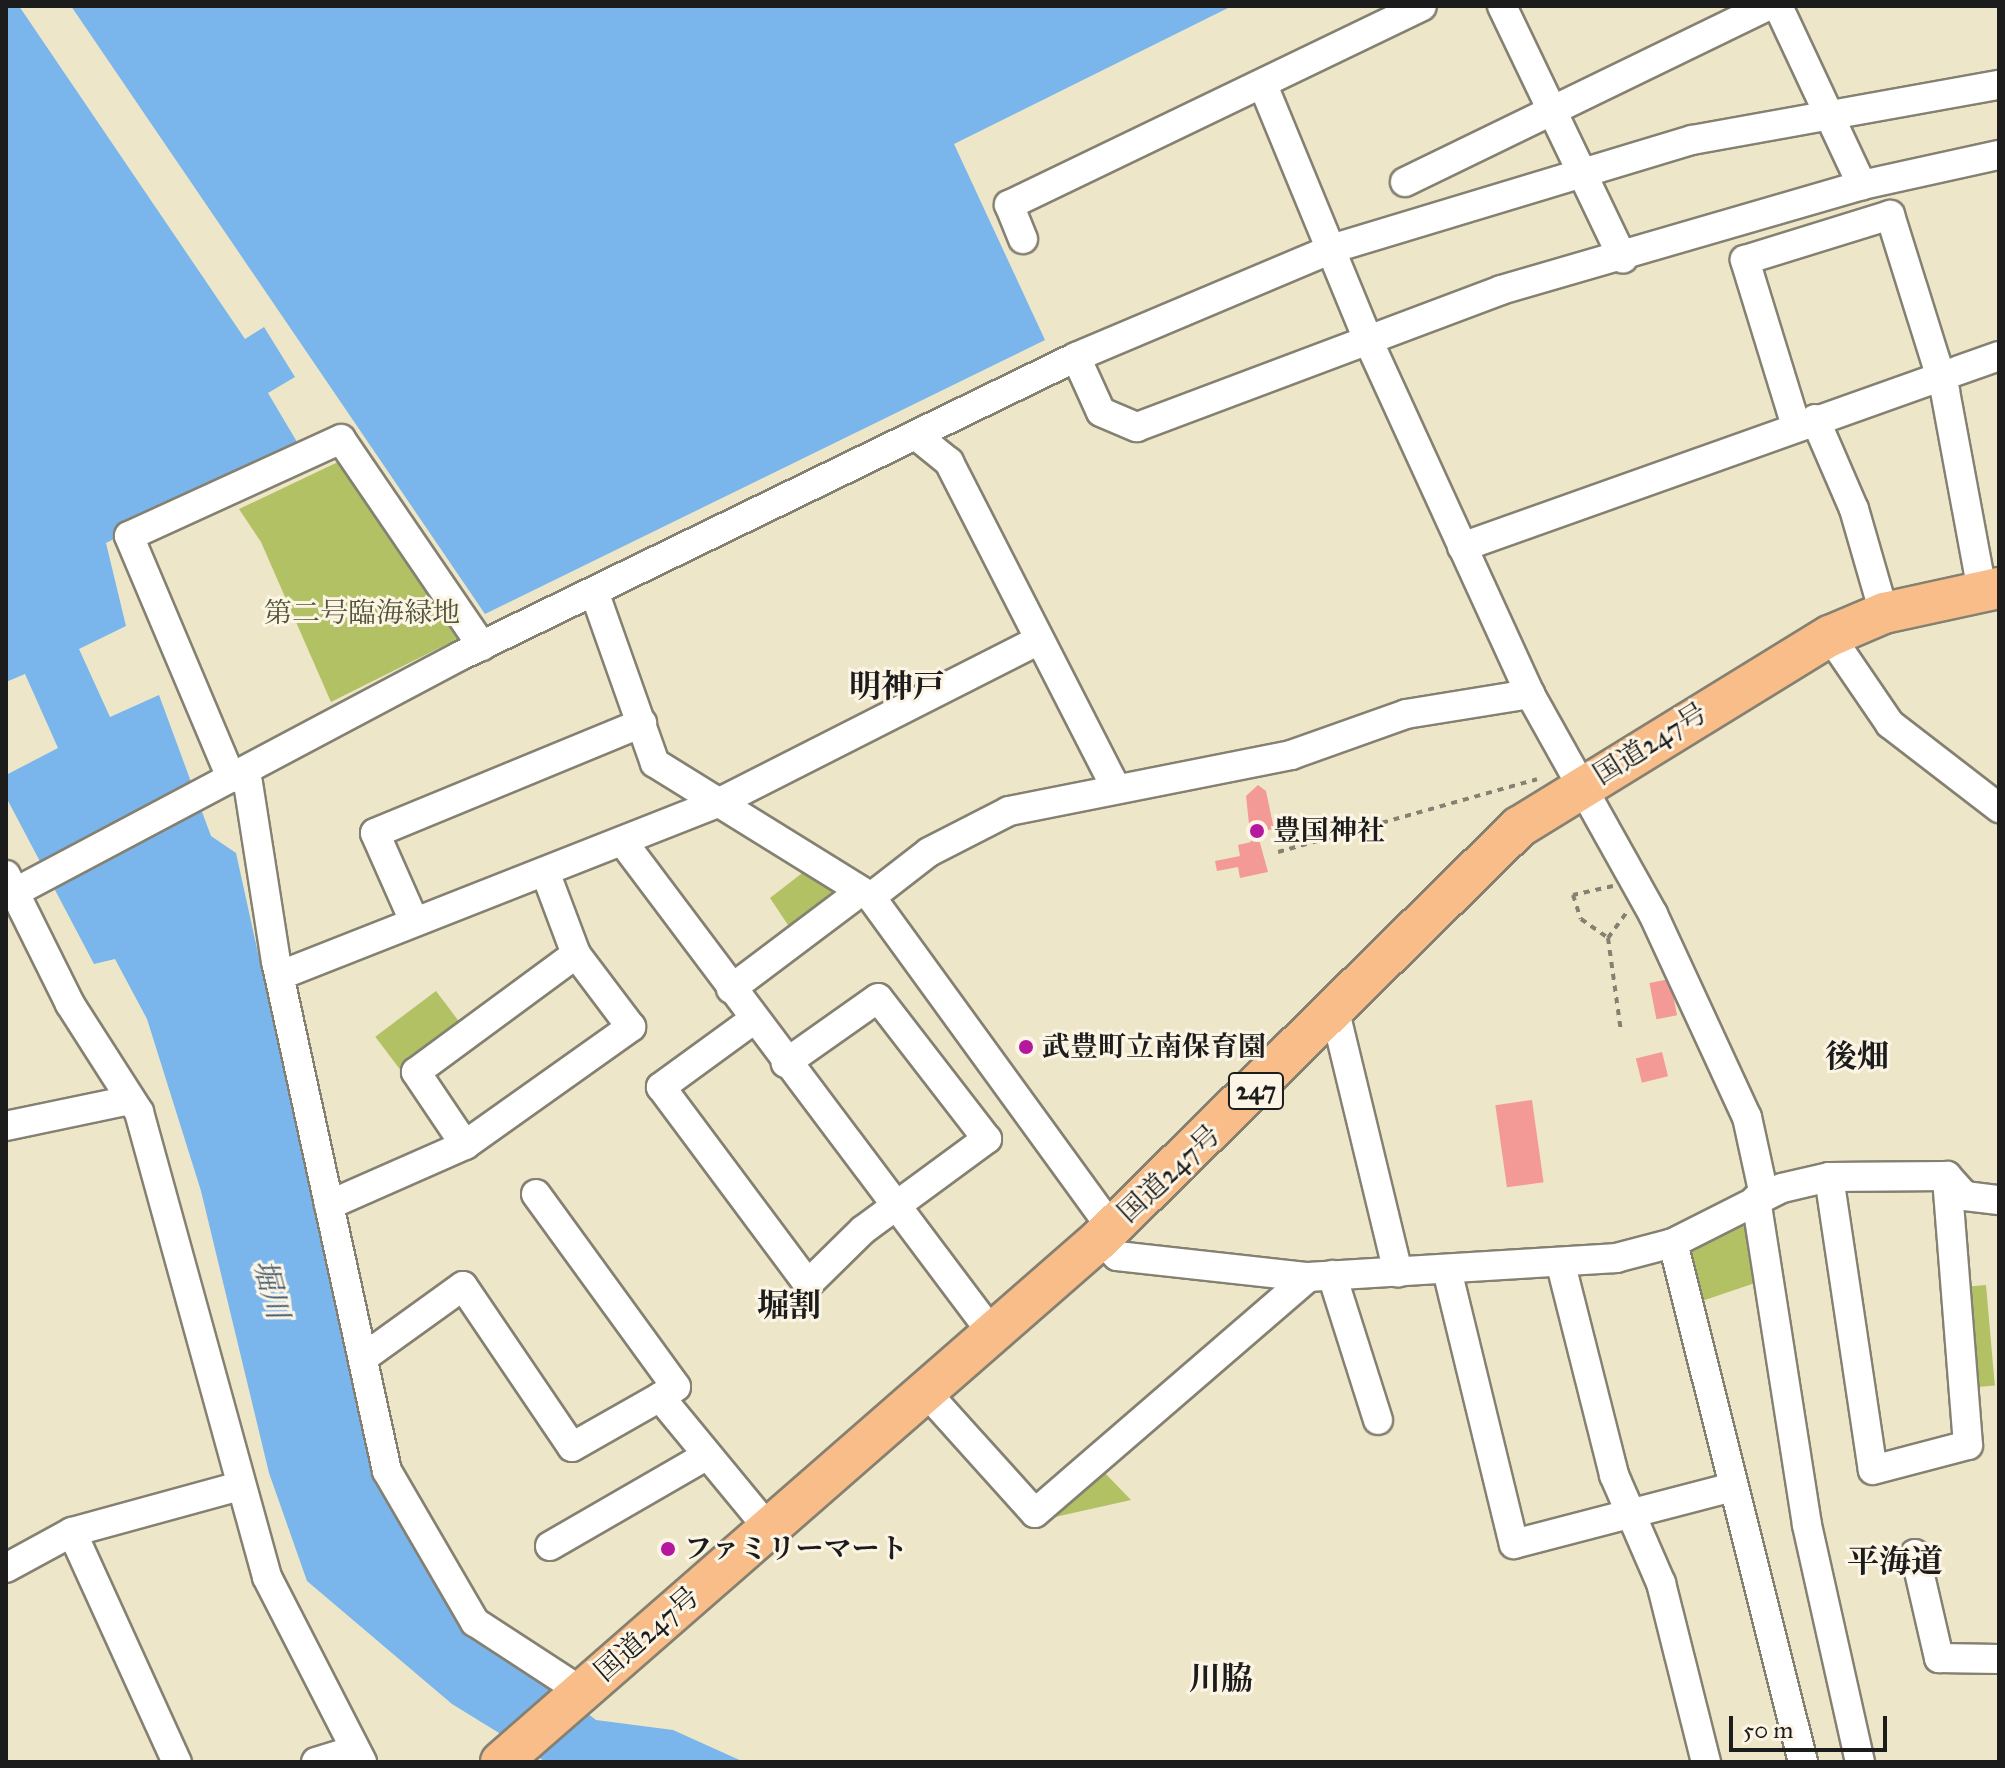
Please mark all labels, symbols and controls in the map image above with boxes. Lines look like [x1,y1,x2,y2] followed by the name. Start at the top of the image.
[264,596,460,630] park label: 第二号臨海緑地
[849,668,945,706] district label: 明神戸
[1587,696,1713,792] street label: 国道247号
[1273,814,1385,848] place label: 豊国神社
[1248,822,1266,840] marker: 豊国神社
[1042,1030,1266,1064] place label: 武豊町立南保育園
[1017,1038,1035,1056] marker: 武豊町立南保育園
[1825,1038,1889,1076] district label: 後畑
[1226,1069,1286,1113] road number: 247
[1111,1118,1227,1230] street label: 国道247号
[246,1255,296,1323] water label: 堀川
[757,1287,821,1325] district label: 堀割
[684,1532,908,1566] place label: ファミリーマート
[659,1540,677,1558] marker: ファミリーマート
[1847,1543,1943,1581] district label: 平海道
[588,1580,706,1688] street label: 国道247号
[1189,1660,1253,1698] district label: 川脇
[1733,1700,1891,1750] scale bar
[1743,1715,1793,1745] text: 50 m

